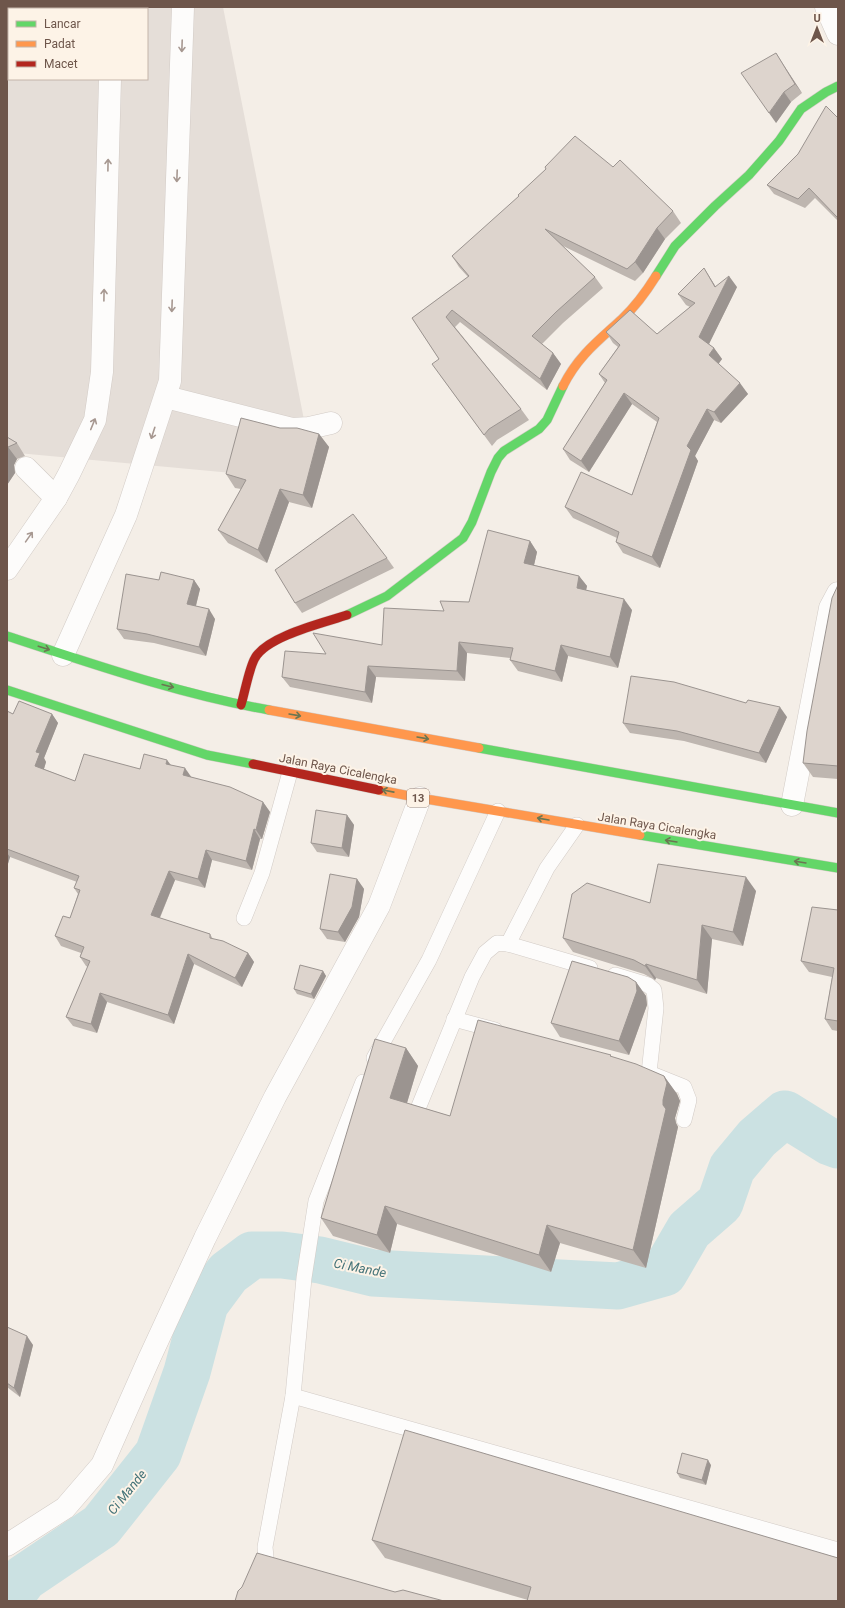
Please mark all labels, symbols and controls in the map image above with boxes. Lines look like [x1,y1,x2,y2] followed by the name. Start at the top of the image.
[8,8,148,80] legend
[797,8,837,48] north arrow
[813,12,821,25] text: U
[44,17,81,31] text: Lancar
[44,37,75,51] text: Padat
[178,39,186,52] one-way arrow
[44,57,78,71] text: Macet
[104,159,111,172] one-way arrow
[173,169,181,182] one-way arrow
[100,289,108,302] one-way arrow
[169,299,176,312] one-way arrow
[89,418,97,430] one-way arrow
[149,427,157,439] one-way arrow
[25,531,33,542] one-way arrow
[38,645,50,653] one-way arrow
[162,683,175,691] one-way arrow
[288,711,301,719] one-way arrow
[416,734,429,742] one-way arrow
[278,751,398,787] street label: Jalan Raya Cicalengka
[381,787,394,795] one-way arrow
[407,789,429,807] road number: 13
[597,810,717,842] street label: Jalan Raya Cicalengka
[537,815,550,823] one-way arrow
[665,836,678,844] one-way arrow
[793,858,806,866] one-way arrow
[333,1256,388,1280] water label: Ci Mande
[104,1466,150,1517] water label: Ci Mande

